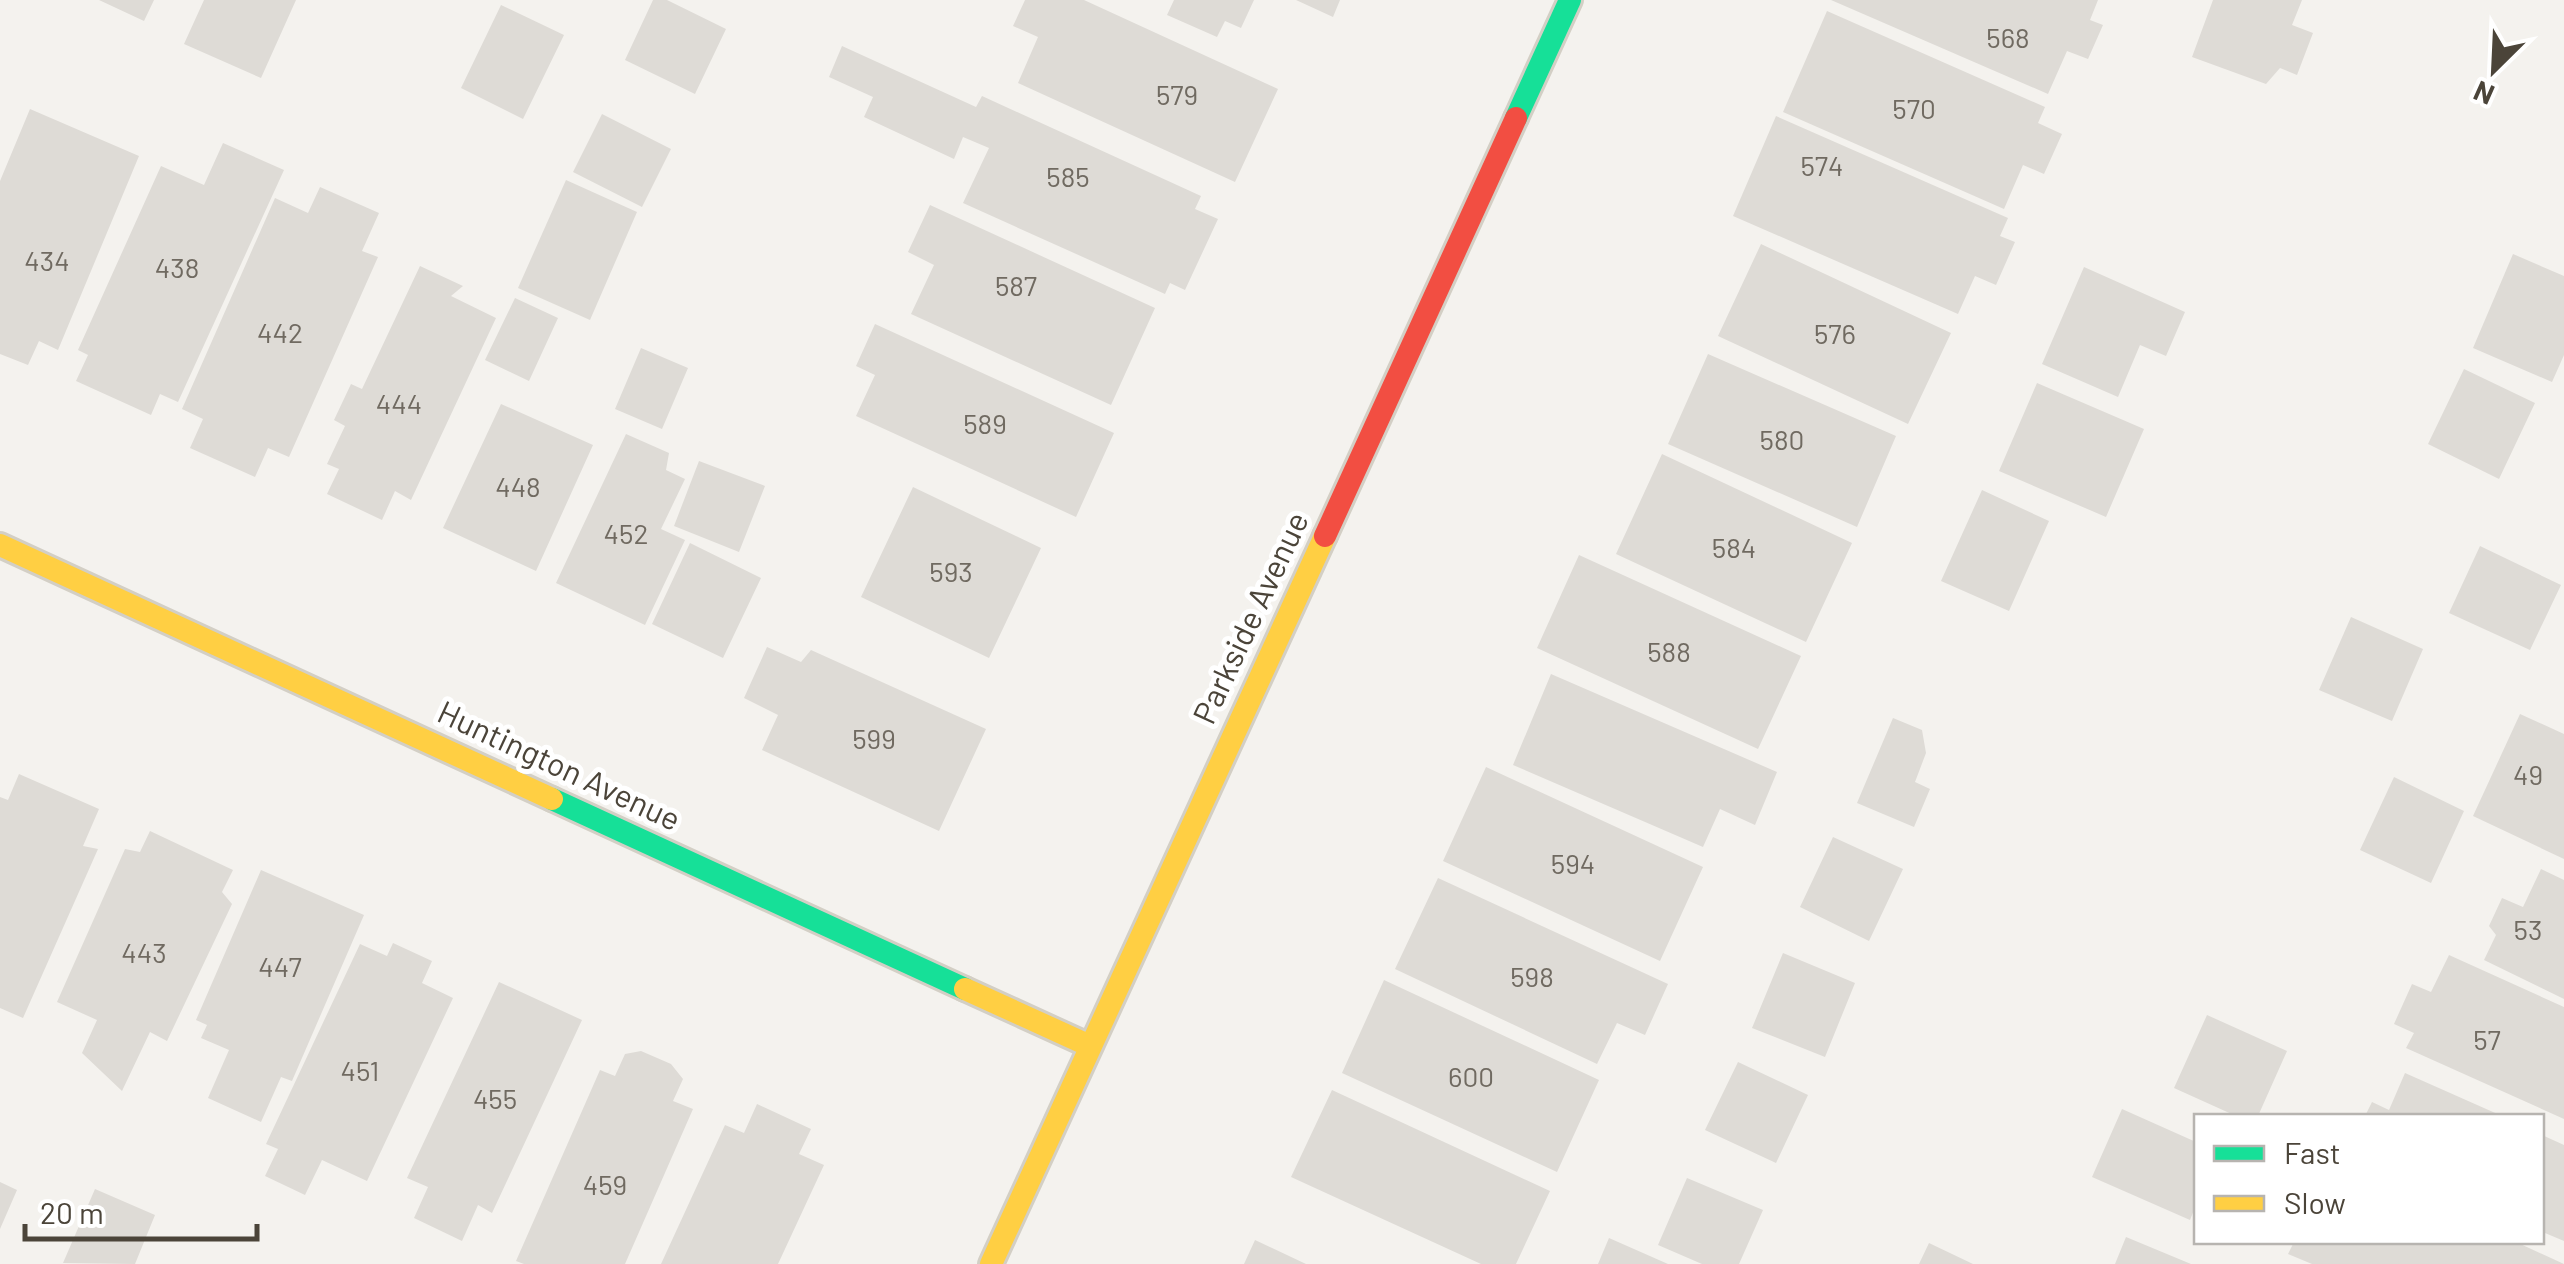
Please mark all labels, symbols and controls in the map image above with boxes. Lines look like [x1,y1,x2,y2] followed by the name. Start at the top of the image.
[1986,20,2030,54] house number: 568
[2444,20,2544,120] north arrow
[2468,74,2499,113] text: N
[1156,77,1198,111] house number: 579
[1892,91,1936,125] house number: 570
[1800,148,1844,182] house number: 574
[1046,159,1090,193] house number: 585
[24,243,70,277] house number: 434
[155,250,199,284] house number: 438
[995,268,1037,302] house number: 587
[257,315,303,349] house number: 442
[1814,316,1856,350] house number: 576
[376,386,422,420] house number: 444
[963,406,1007,440] house number: 589
[1760,422,1804,456] house number: 580
[495,469,541,503] house number: 448
[1184,505,1315,729] street label: Parkside Avenue
[604,516,648,550] house number: 452
[1712,530,1756,564] house number: 584
[929,554,973,588] house number: 593
[1647,634,1691,668] house number: 588
[432,691,687,837] street label: Huntington Avenue
[852,721,896,755] house number: 599
[2513,757,2543,791] house number: 49
[1551,846,1595,880] house number: 594
[2514,912,2542,946] house number: 53
[121,935,167,969] house number: 443
[258,949,302,983] house number: 447
[1510,959,1554,993] house number: 598
[2473,1022,2501,1056] house number: 57
[341,1053,379,1087] house number: 451
[1448,1059,1494,1093] house number: 600
[473,1081,517,1115] house number: 455
[2194,1114,2544,1244] legend
[2284,1134,2341,1170] text: Fast
[583,1167,627,1201] house number: 459
[25,1179,258,1241] scale bar
[2284,1184,2346,1220] text: Slow
[40,1194,104,1230] text: 20 m

